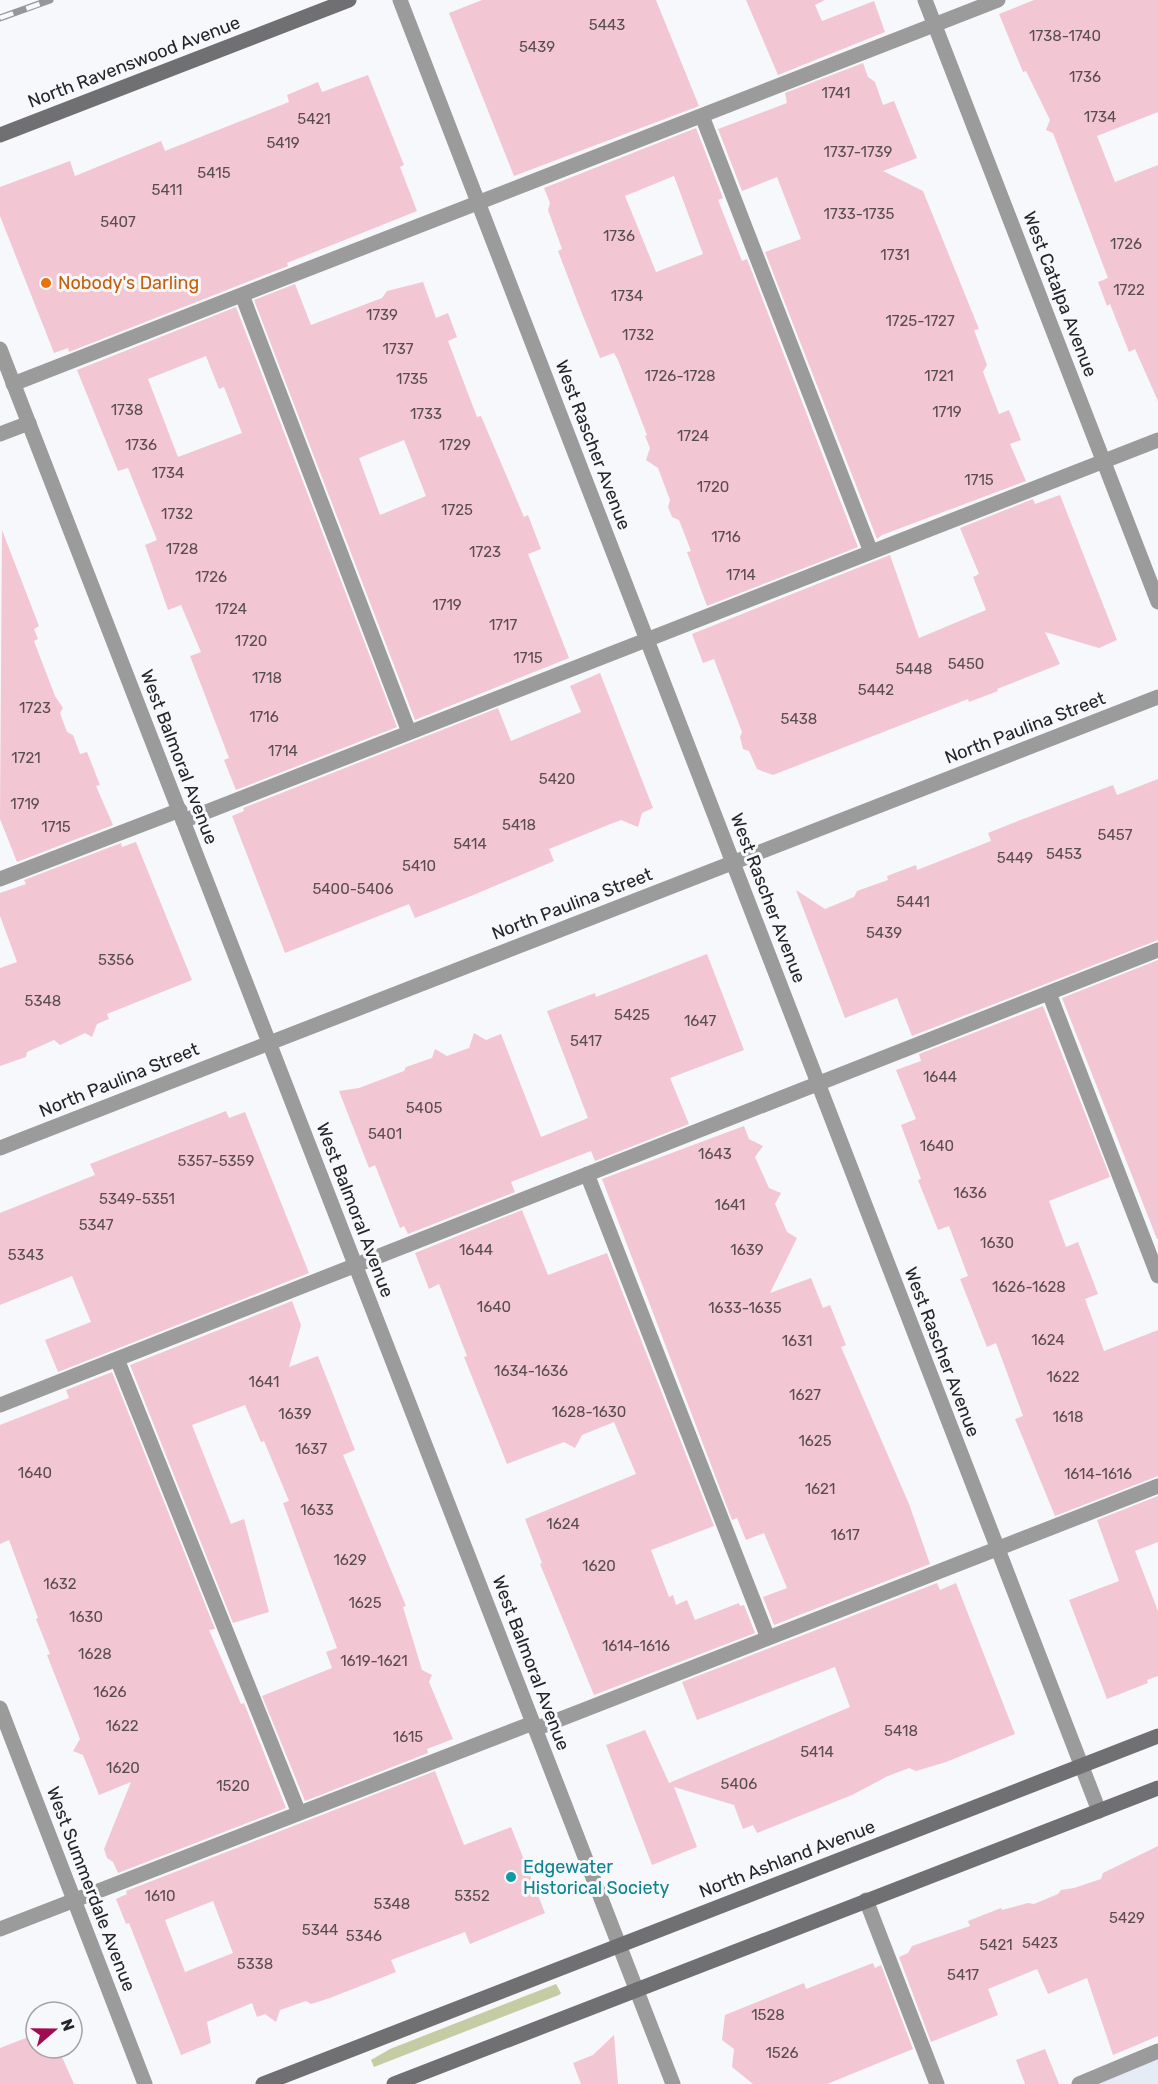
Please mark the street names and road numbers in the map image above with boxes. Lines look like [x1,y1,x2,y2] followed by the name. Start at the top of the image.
[25,11,243,113] street label: North Ravenswood Avenue
[1018,208,1102,380] street label: West Catalpa Avenue
[550,357,636,533] street label: West Rascher Avenue
[136,667,222,847] street label: West Balmoral Avenue
[942,687,1108,769] street label: North Paulina Street
[725,810,811,986] street label: West Rascher Avenue
[489,863,655,945] street label: North Paulina Street
[36,1038,202,1122] street label: North Paulina Street
[312,1120,398,1300] street label: West Balmoral Avenue
[899,1264,985,1440] street label: West Rascher Avenue
[488,1573,574,1753] street label: West Balmoral Avenue
[42,1783,140,1995] street label: West Summerdale Avenue
[696,1815,878,1903] street label: North Ashland Avenue

